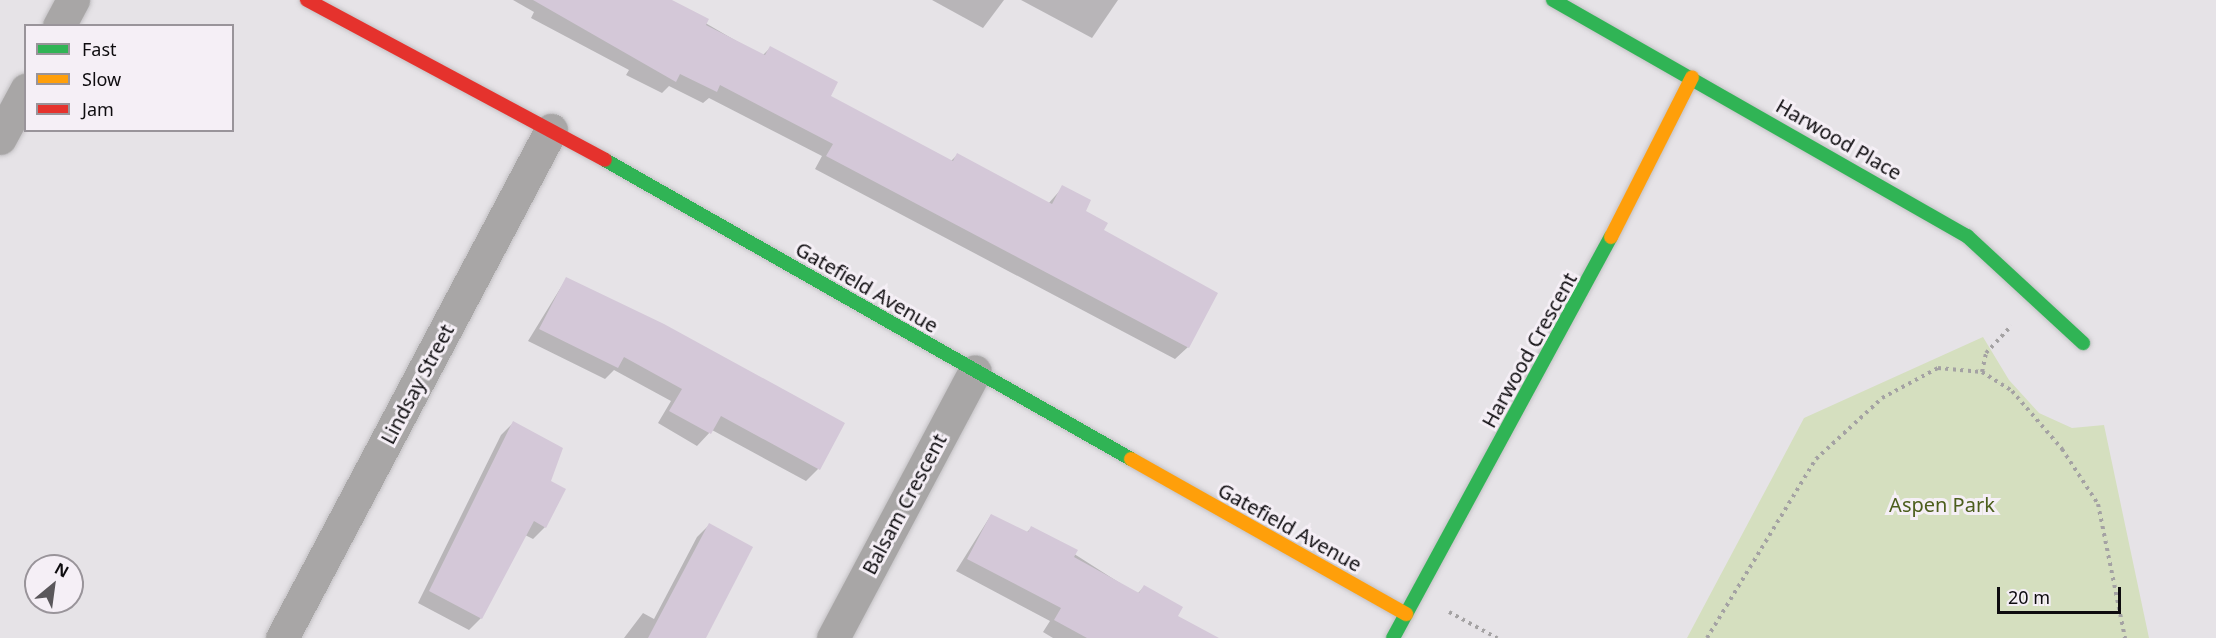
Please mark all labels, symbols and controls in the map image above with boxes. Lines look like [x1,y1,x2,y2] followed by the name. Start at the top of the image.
[24,24,234,132] legend
[82,37,117,61] text: Fast
[82,67,121,91] text: Slow
[1772,93,1906,185] street label: Harwood Place
[82,97,114,121] text: Jam
[792,236,942,338] street label: Gatefield Avenue
[1476,268,1582,432] street label: Harwood Crescent
[375,320,459,448] street label: Lindsay Street
[857,430,951,578] street label: Balsam Crescent
[1214,478,1366,576] street label: Gatefield Avenue
[1889,492,1995,516] park label: Aspen Park
[24,554,84,614] north arrow
[51,557,73,583] text: N
[2000,575,2124,613] scale bar
[2008,585,2050,609] text: 20 m

